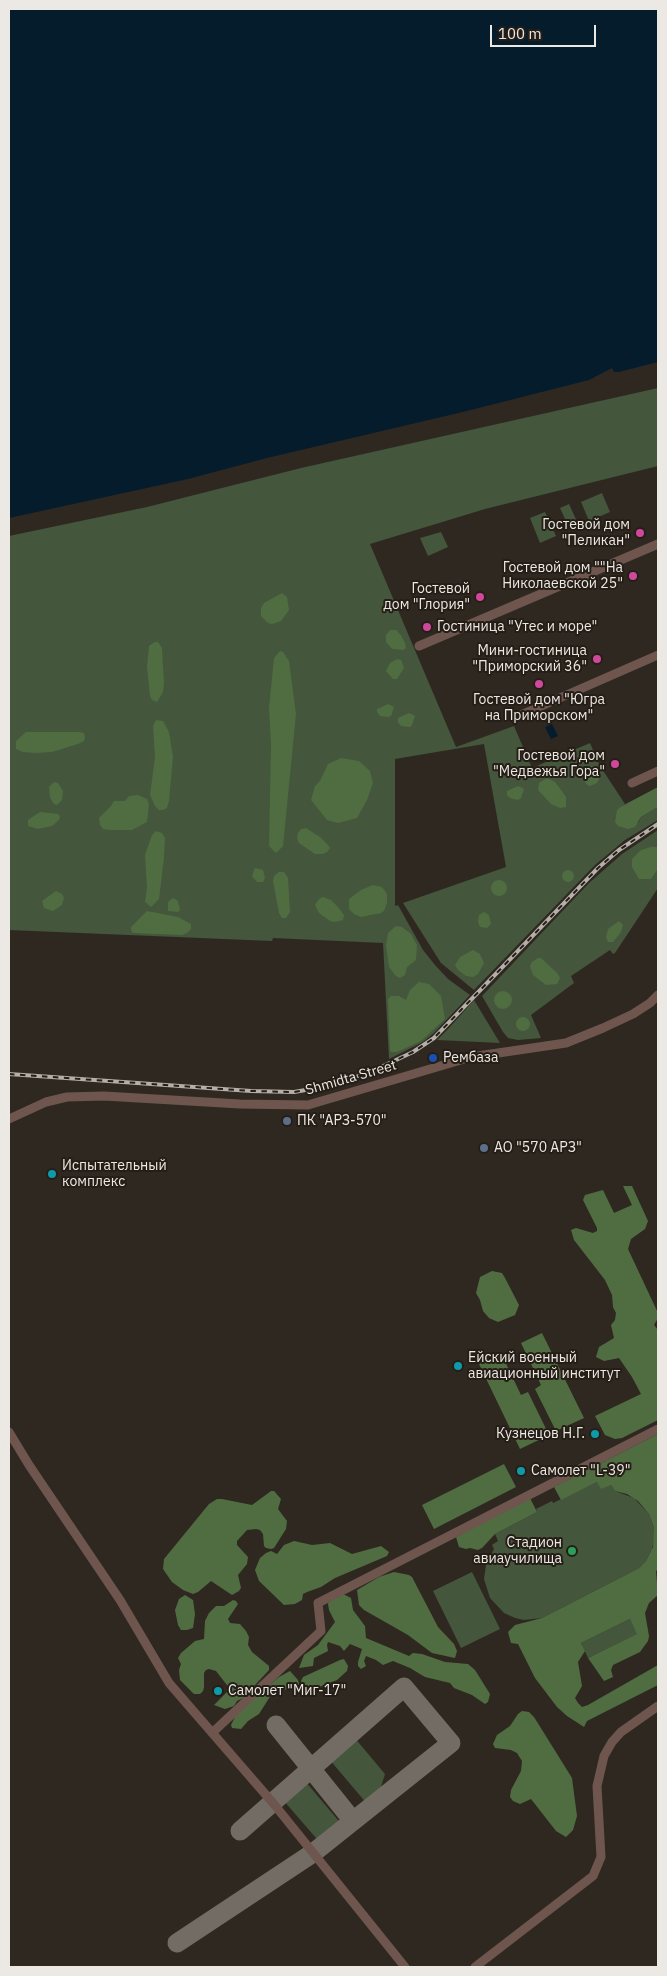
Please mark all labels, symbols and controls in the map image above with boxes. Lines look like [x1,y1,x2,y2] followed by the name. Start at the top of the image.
[492,15,598,47] scale bar
[498,24,542,43] text: 100 m
[542,517,630,550] place label: Гостевой дом "Пеликан"
[634,527,646,539] marker: Гостевой дом "Пеликан"
[502,560,623,592] place label: Гостевой дом ""На Николаевской 25"
[627,570,639,582] marker: Гостевой дом ""На Николаевской 25"
[383,581,470,614] place label: Гостевой дом "Глория"
[474,591,486,603] marker: Гостевой дом "Глория"
[437,619,597,635] place label: Гостиница "Утес и море"
[421,621,433,633] marker: Гостиница "Утес и море"
[472,643,587,676] place label: Мини-гостиница "Приморский 36"
[591,653,603,665] marker: Мини-гостиница "Приморский 36"
[533,678,545,690] marker: Гостевой дом "Югра на Приморском"
[473,692,605,724] place label: Гостевой дом "Югра на Приморском"
[493,748,605,780] place label: Гостевой дом "Медвежья Гора"
[609,758,621,770] marker: Гостевой дом "Медвежья Гора"
[443,1050,498,1066] place label: Рембаза
[427,1052,439,1064] marker: Рембаза
[303,1057,399,1099] street label: Shmidta Street
[297,1113,387,1129] place label: ПК "АРЗ-570"
[281,1115,293,1127] marker: ПК "АРЗ-570"
[494,1140,582,1156] place label: АО "570 АРЗ"
[478,1142,490,1154] marker: АО "570 АРЗ"
[62,1158,167,1190] place label: Испытательный комплекс
[46,1168,58,1180] marker: Испытательный комплекс
[468,1350,620,1382] place label: Ейский военный авиационный институт
[452,1360,464,1372] marker: Ейский военный авиационный институт
[496,1426,585,1442] place label: Кузнецов Н.Г.
[589,1428,601,1440] marker: Кузнецов Н.Г.
[531,1463,631,1479] place label: Самолет "L-39"
[515,1465,527,1477] marker: Самолет "L-39"
[473,1535,562,1568] place label: Стадион авиаучилища
[566,1545,578,1557] marker: Стадион авиаучилища
[228,1683,346,1699] place label: Самолет "Миг-17"
[212,1685,224,1697] marker: Самолет "Миг-17"

